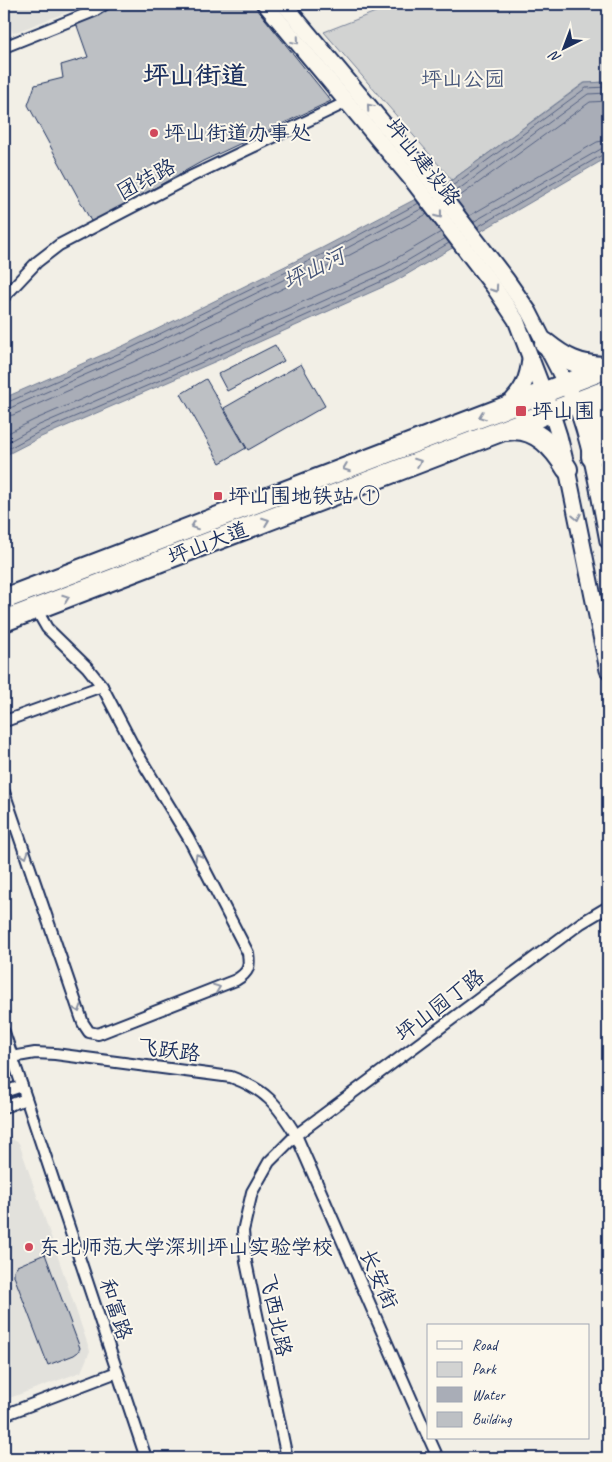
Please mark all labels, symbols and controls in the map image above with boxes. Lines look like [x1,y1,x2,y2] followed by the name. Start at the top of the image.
[540,22,590,72] north arrow
[291,36,300,45] one-way arrow
[545,47,565,67] text: N
[143,59,247,92] district label: 坪山街道
[421,66,505,92] park label: 坪山公园
[367,104,376,113] one-way arrow
[380,113,466,211] street label: 坪山建设路
[164,120,311,146] place label: 坪山街道办事处
[148,127,160,139] marker: 坪山街道办事处
[112,153,180,205] street label: 团结路
[433,209,441,218] one-way arrow
[278,241,352,296] water label: 坪山河
[489,283,498,293] one-way arrow
[532,398,595,424] place label: 坪山围
[514,404,528,418] marker: 坪山围
[478,410,487,420] one-way arrow
[413,458,422,469] one-way arrow
[342,462,351,472] one-way arrow
[228,483,380,509] place label: 坪山围地铁站 ①
[212,490,224,502] marker: 坪山围地铁站 ①
[571,512,582,521] one-way arrow
[164,516,252,570] street label: 坪山大道
[262,516,270,526] one-way arrow
[190,520,199,530] one-way arrow
[61,593,69,603] one-way arrow
[19,850,29,859] one-way arrow
[194,853,204,862] one-way arrow
[390,963,490,1047] street label: 坪山园丁路
[212,984,221,994] one-way arrow
[72,1004,82,1012] one-way arrow
[136,1033,202,1067] street label: 飞跃路
[39,1234,333,1260] place label: 东北师范大学深圳坪山实验学校
[23,1241,35,1253] marker: 东北师范大学深圳坪山实验学校
[354,1245,404,1313] street label: 长安街
[255,1271,297,1359] street label: 飞西北路
[94,1275,138,1343] street label: 和富路
[427,1324,590,1440] legend
[472,1336,499,1355] text: Road
[472,1360,497,1379] text: Park
[472,1386,506,1405] text: Water
[472,1410,512,1429] text: Building

